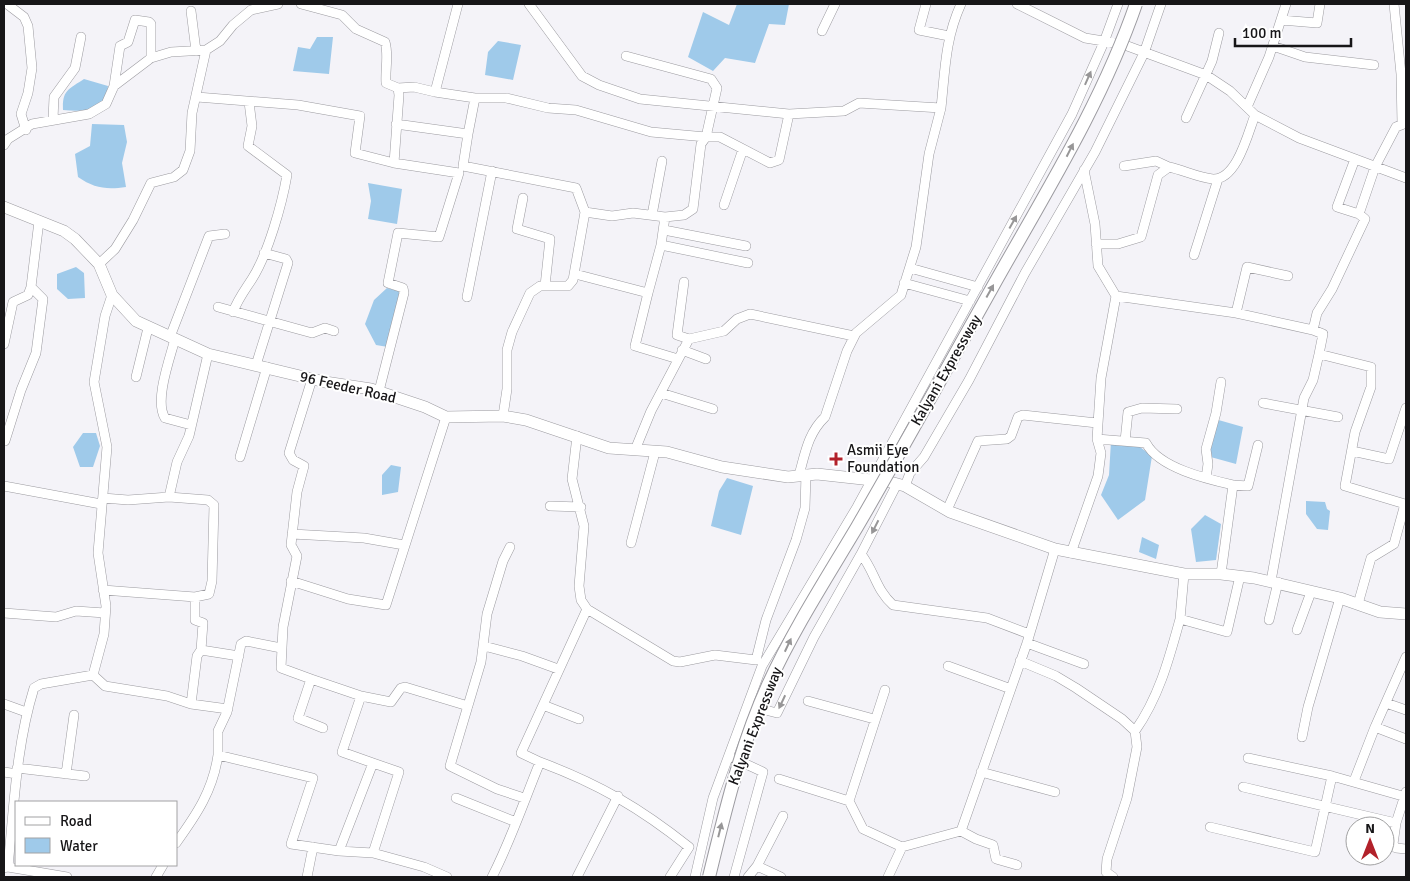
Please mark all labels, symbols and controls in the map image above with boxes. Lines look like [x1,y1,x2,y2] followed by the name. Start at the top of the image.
[1235,15,1351,47] scale bar
[1242,24,1282,42] text: 100 m
[1085,71,1093,85] one-way arrow
[1066,143,1074,157] one-way arrow
[1009,215,1018,228] one-way arrow
[986,284,994,299] one-way arrow
[907,311,985,429] street label: Kalyani Expressway
[298,367,398,407] street label: 96 Feeder Road
[847,441,919,476] place label: Asmii Eye Foundation
[829,452,843,466] marker: Asmii Eye Foundation
[871,520,879,535] one-way arrow
[784,638,792,652] one-way arrow
[724,664,786,788] street label: Kalyani Expressway
[778,695,786,709] one-way arrow
[15,801,178,866] legend
[60,812,92,830] text: Road
[1345,816,1395,866] north arrow
[1365,820,1375,837] text: N
[716,822,724,837] one-way arrow
[60,837,98,855] text: Water

